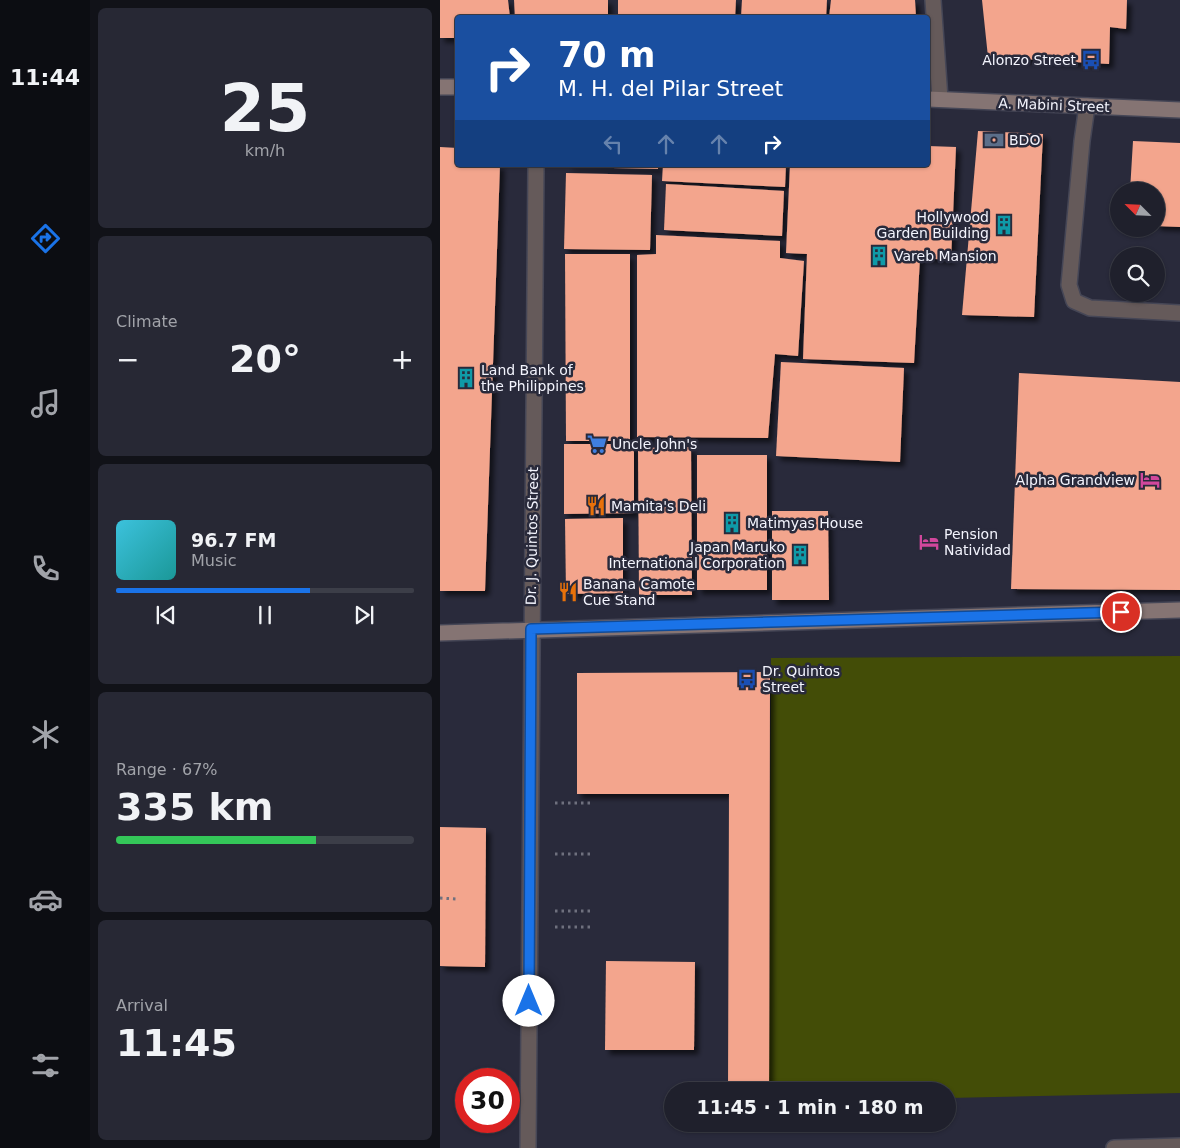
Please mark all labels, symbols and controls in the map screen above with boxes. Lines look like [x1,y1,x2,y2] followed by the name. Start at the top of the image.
[475,35,540,100] icon: right
[558,35,655,75] text: 70 m
[1080,49,1102,71] bus stop icon: Alonzo Street
[982,52,1077,68] place label: Alonzo Street
[10,65,80,90] text: 11:44
[220,71,310,146] text: 25
[558,76,783,101] text: M. H. del Pilar Street
[998,95,1110,115] street label: A. Mabini Street
[983,129,1005,151] bank icon: BDO
[599,130,627,158] icon: left
[652,130,680,158] icon: ahead
[705,130,733,158] icon: ahead
[758,130,786,158] icon: right
[1009,132,1040,148] place label: BDO
[245,141,285,160] text: km/h
[1110,182,1165,238] north arrow
[1110,182,1165,302] map controls
[876,209,989,241] place label: Hollywood Garden Building
[993,214,1015,236] building icon: Hollywood Garden Building
[28,221,63,256] icon: directions
[868,245,890,267] building icon: Vareb Mansion
[1110,247,1165,302] button: search
[894,248,997,264] place label: Vareb Mansion
[116,312,178,331] text: Climate
[229,337,301,381] text: 20°
[116,343,139,376] text: −
[391,343,414,376] text: +
[481,362,584,394] place label: Land Bank of the Philippines
[455,367,477,389] building icon: Land Bank of the Philippines
[28,386,63,421] icon: music
[586,433,608,455] supermarket icon: Uncle John's
[612,436,697,452] place label: Uncle John's
[523,466,541,605] street label: Dr. J. Quintos Street
[1139,469,1161,491] hotel icon: Alpha Grandview
[1016,472,1135,488] place label: Alpha Grandview
[585,495,607,517] restaurant icon: Mamita's Deli
[611,498,706,514] place label: Mamita's Deli
[721,512,743,534] building icon: Matimyas House
[747,515,863,531] place label: Matimyas House
[944,526,1011,558] place label: Pension Natividad
[191,529,276,551] text: 96.7 FM
[918,531,940,553] hotel icon: Pension Natividad
[608,539,785,571] place label: Japan Maruko International Corporation
[789,544,811,566] building icon: Japan Maruko International Corporation
[28,551,63,586] icon: phone
[191,551,237,570] text: Music
[583,576,695,608] place label: Banana Camote Cue Stand
[557,581,579,603] restaurant icon: Banana Camote Cue Stand
[1100,591,1142,633] pin
[1107,598,1135,626] icon: arrive
[152,601,180,629] icon: previous
[251,601,279,629] icon: pause
[350,601,378,629] icon: next
[762,663,840,695] place label: Dr. Quintos Street
[736,668,758,690] bus stop icon: Dr. Quintos Street
[28,717,63,752] icon: climate
[116,760,218,779] text: Range · 67%
[116,785,273,829] text: 335 km
[28,882,63,917] icon: car
[502,974,554,1026] position arrow
[116,996,168,1015] text: Arrival
[116,1021,237,1065] text: 11:45
[28,1048,63,1083] icon: filters
[455,1068,520,1133] speed limit sign: 30
[696,1096,924,1118] text: 11:45 · 1 min · 180 m

